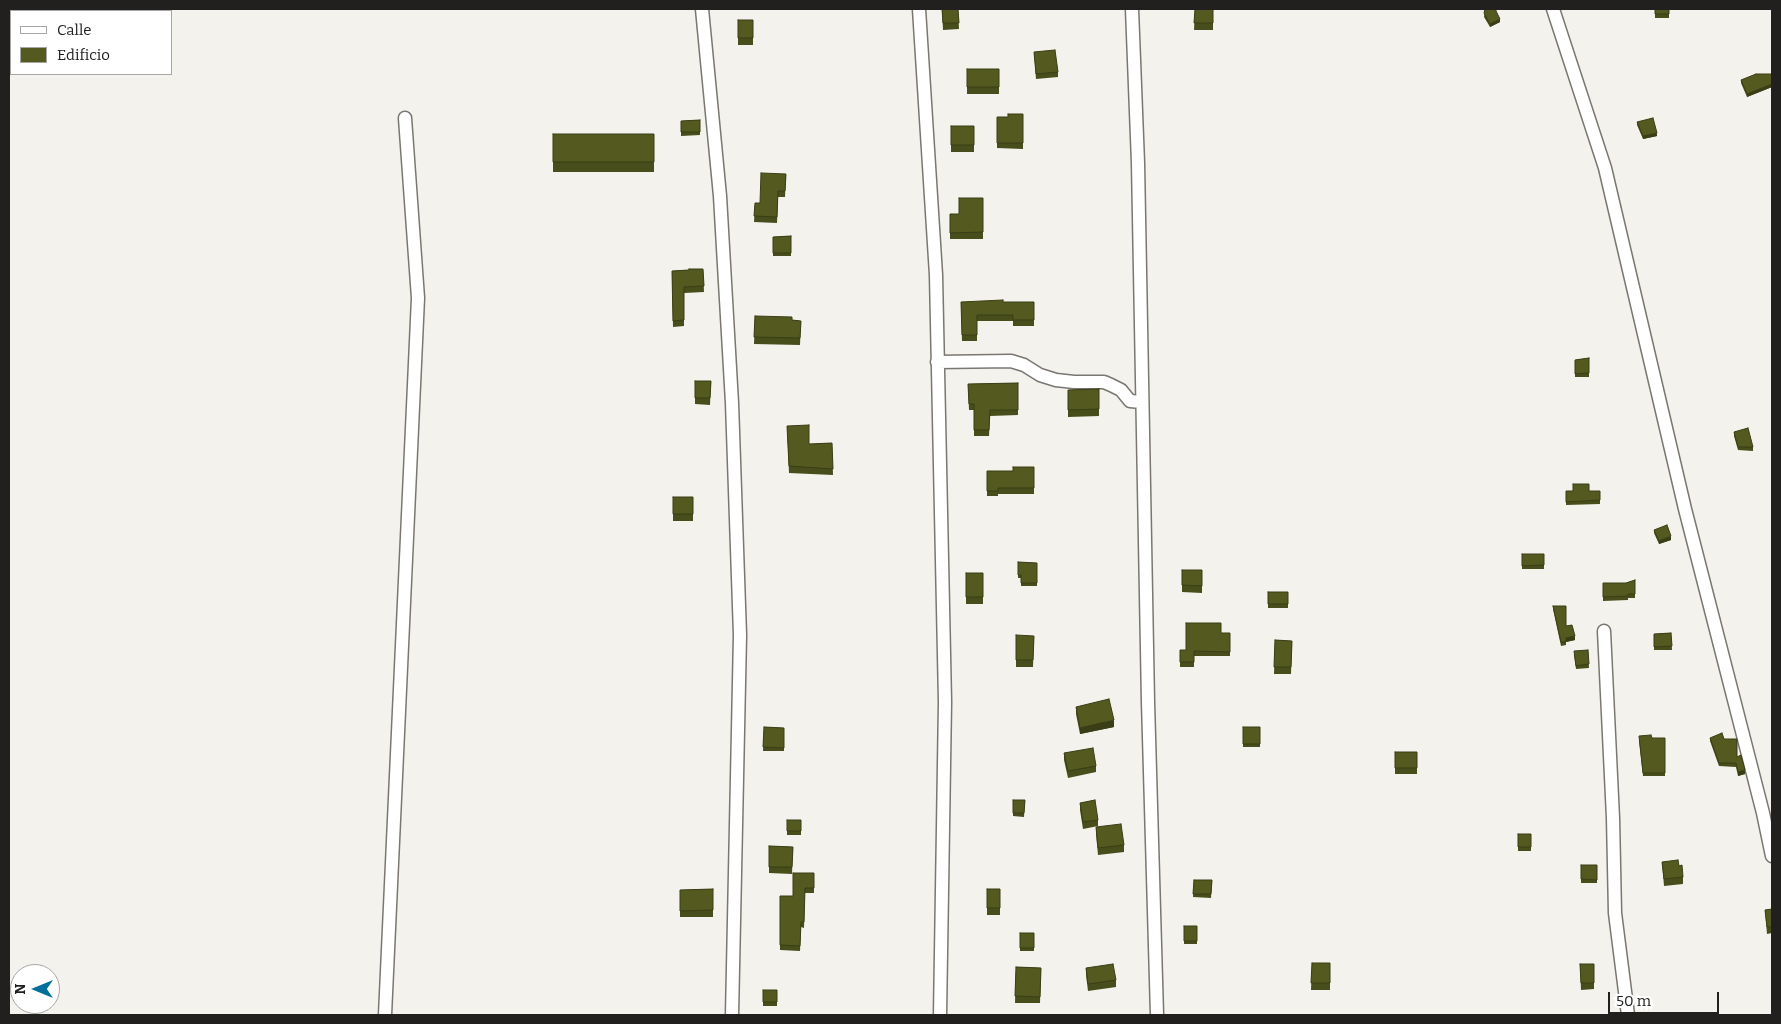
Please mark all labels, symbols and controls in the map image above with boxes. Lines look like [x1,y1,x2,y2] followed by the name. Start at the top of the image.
[10,10,172,75] legend
[57,21,91,39] text: Calle
[57,46,110,64] text: Edificio
[10,964,60,1014] north arrow
[1611,982,1722,1014] scale bar
[12,984,29,994] text: N
[1616,992,1651,1010] text: 50 m

